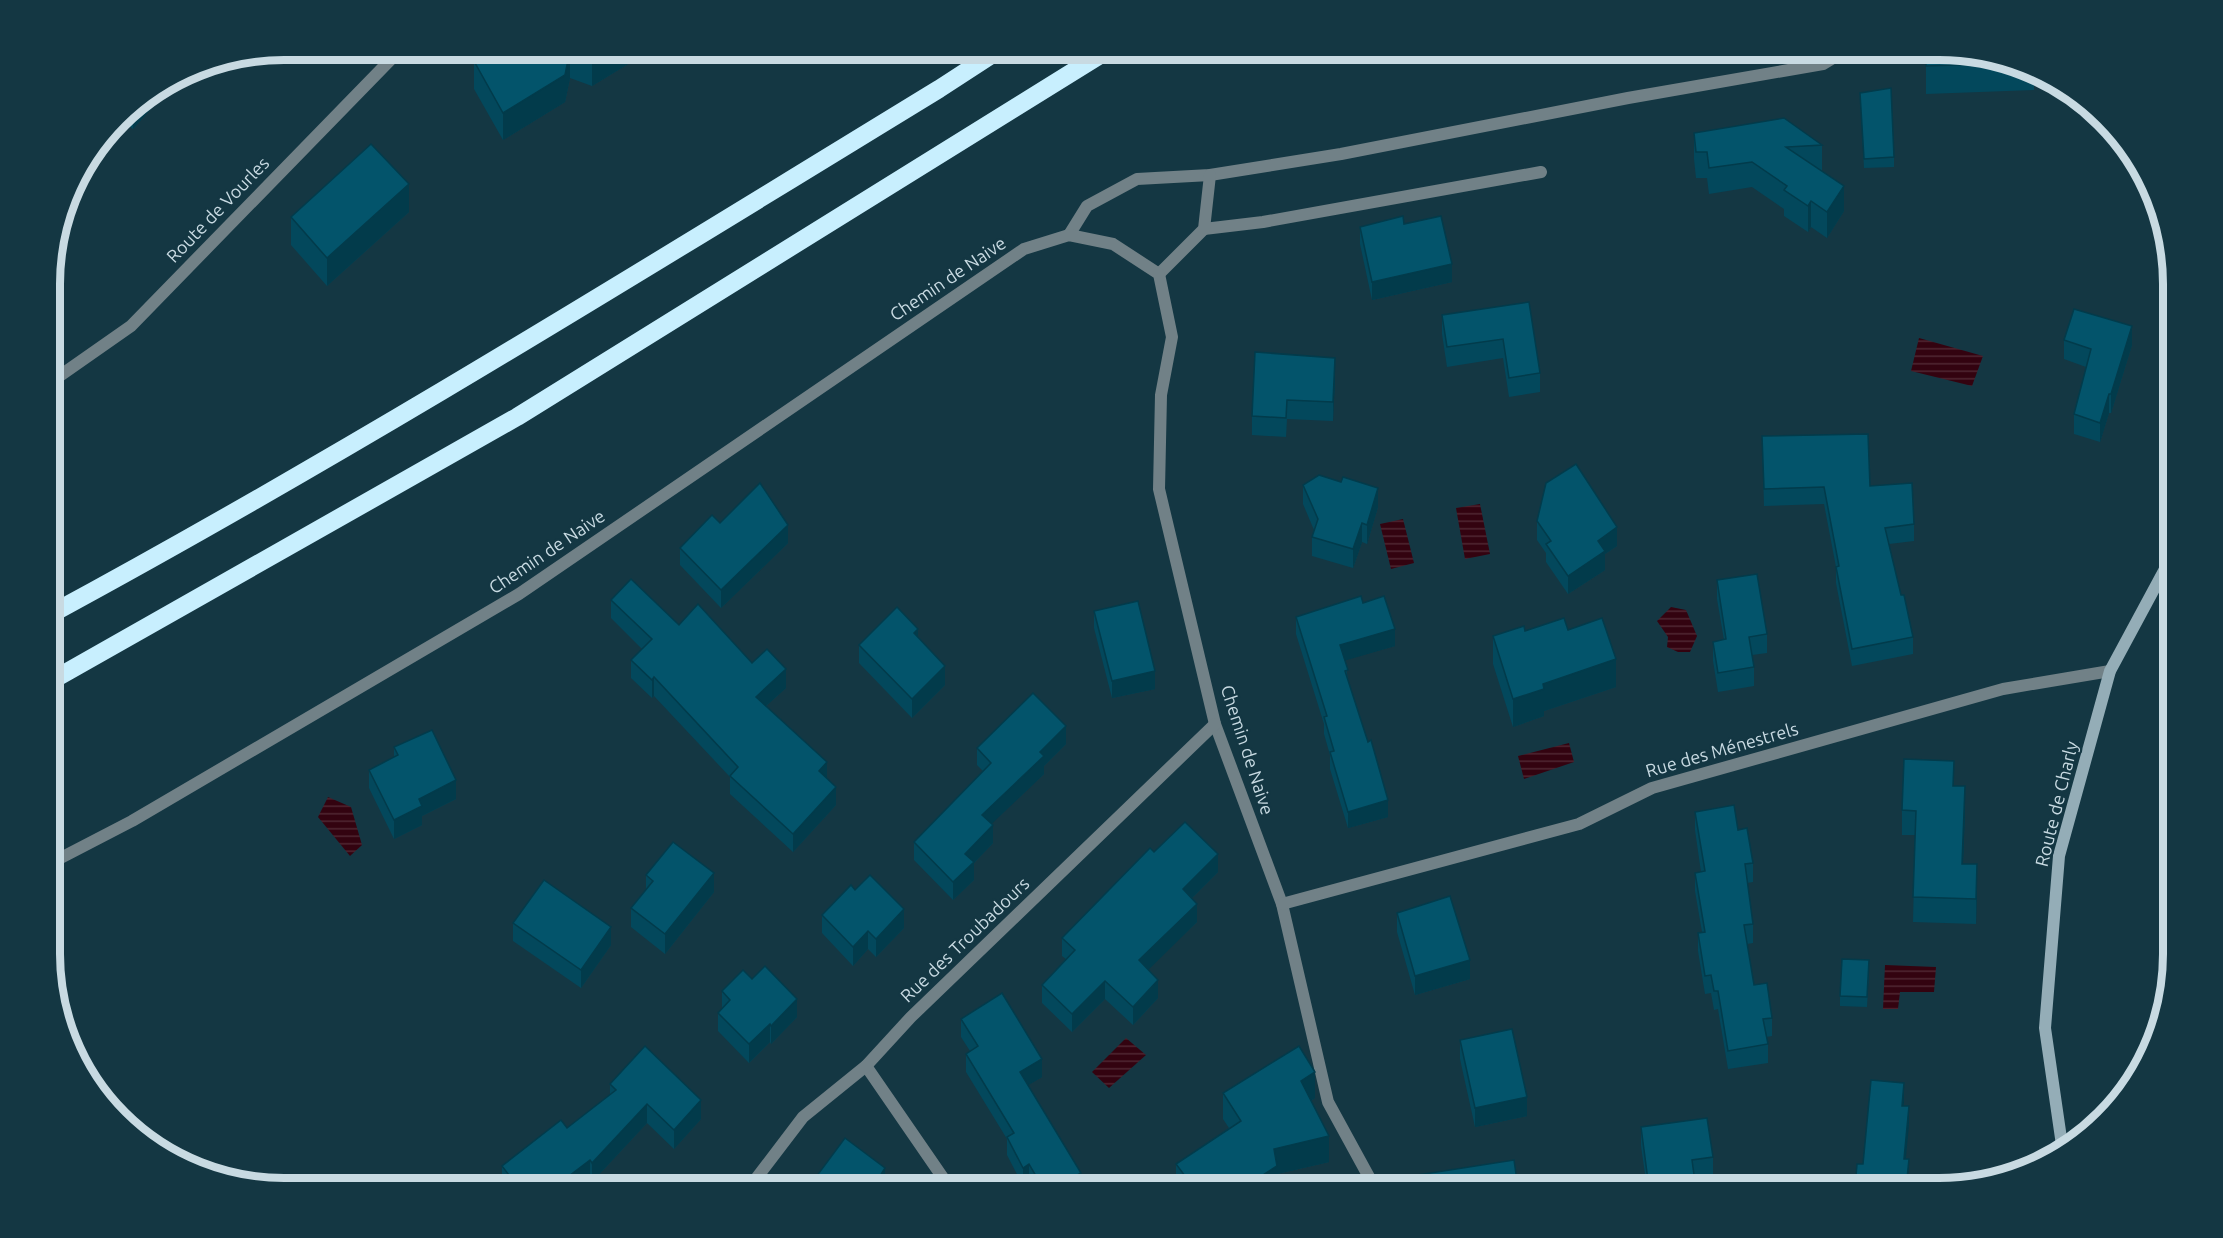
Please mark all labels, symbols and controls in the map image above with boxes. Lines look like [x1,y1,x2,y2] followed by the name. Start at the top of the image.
[162,152,273,266] street label: Route de Vourles
[886,232,1009,324] street label: Chemin de Naive
[485,505,608,597] street label: Chemin de Naive
[1218,682,1278,817] street label: Chemin de Naive
[1643,718,1801,780] street label: Rue des Ménestrels
[2031,739,2081,868] street label: Route de Charly
[896,873,1033,1006] street label: Rue des Troubadours

